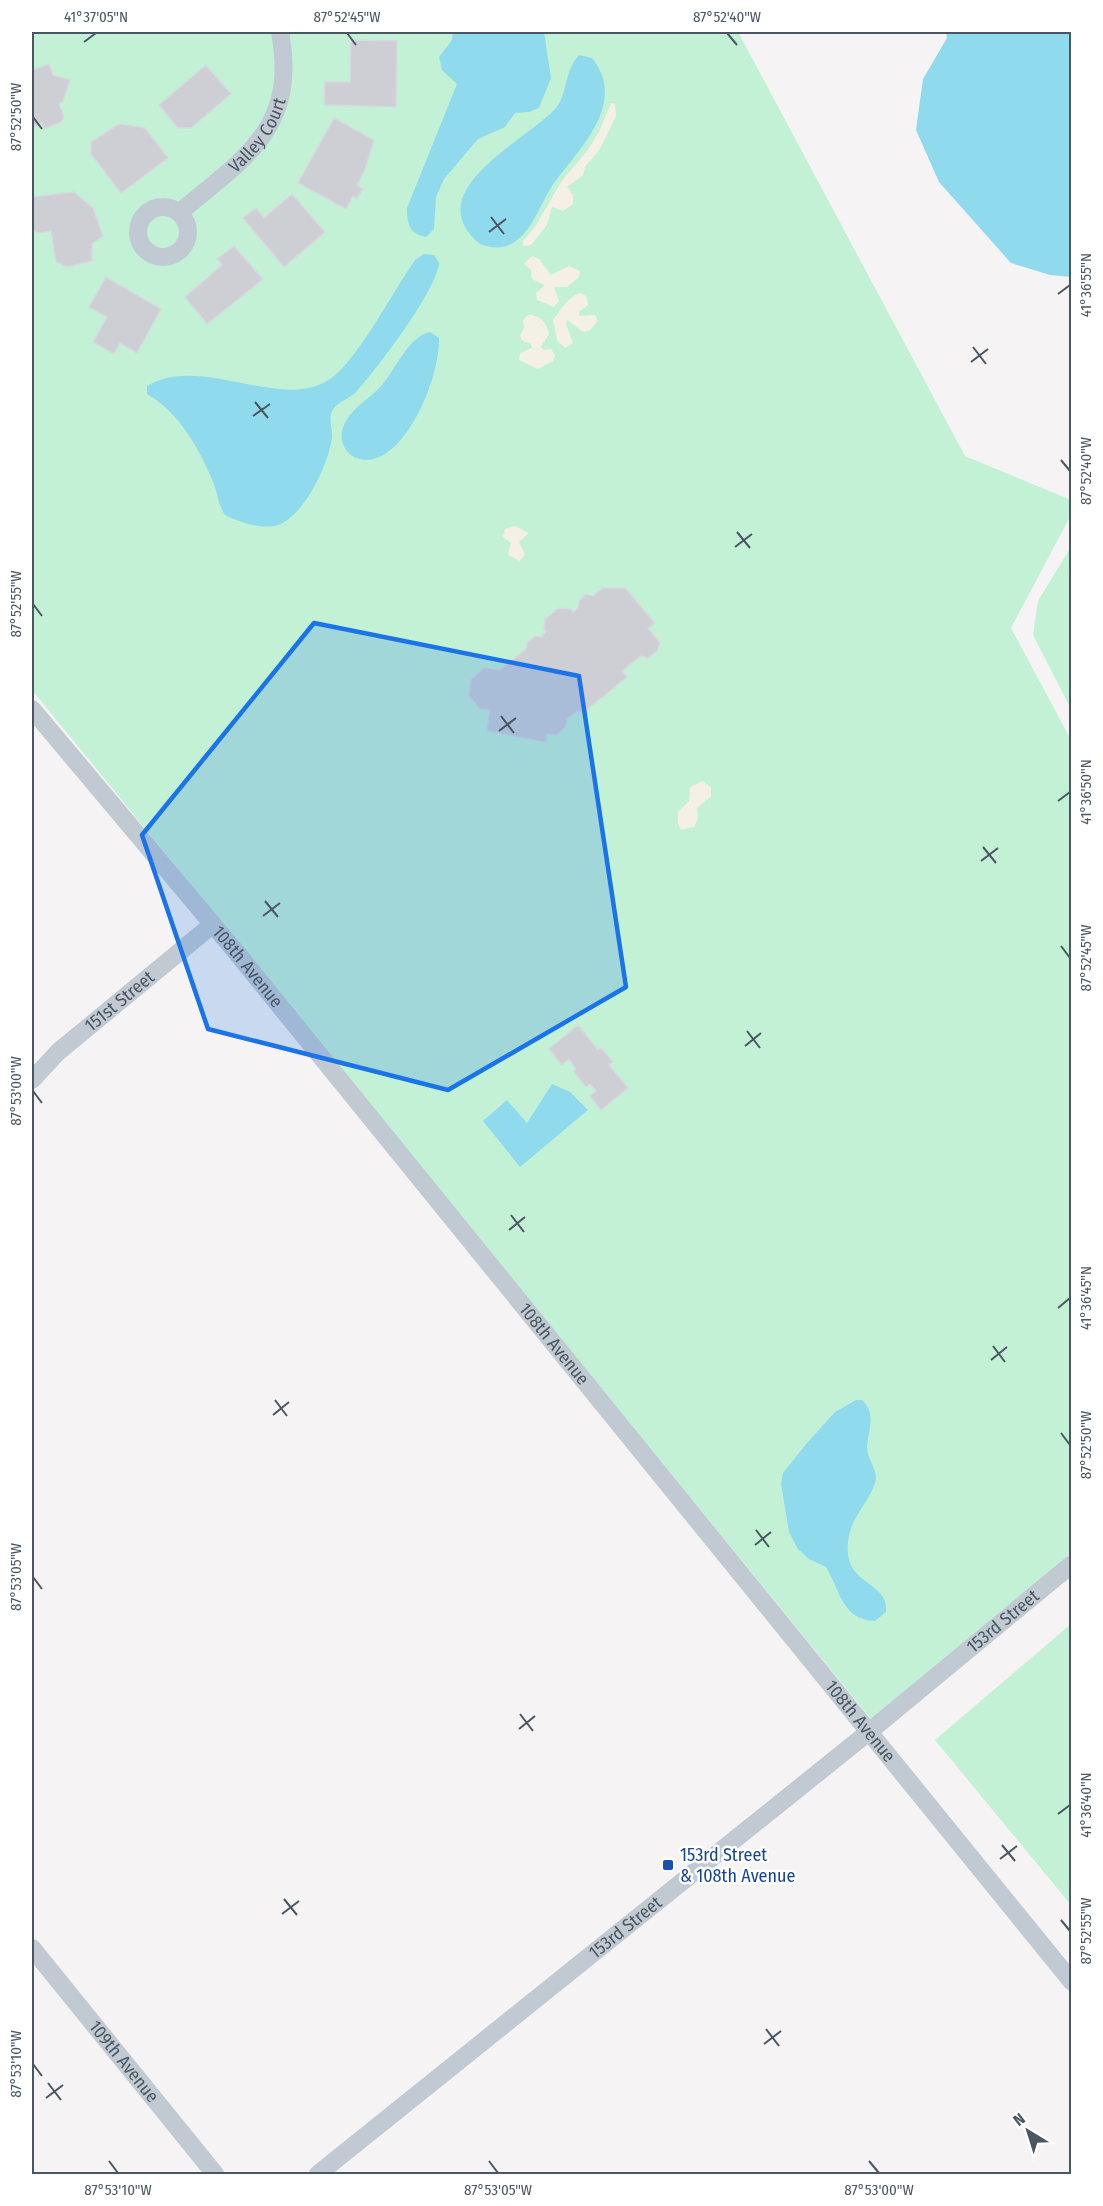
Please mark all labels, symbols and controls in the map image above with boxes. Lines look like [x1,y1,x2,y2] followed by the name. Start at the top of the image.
[64,8,128,26] text: 41°37'05"N
[314,8,380,26] text: 87°52'45"W
[693,8,761,26] text: 87°52'40"W
[7,83,25,151] text: 87°52'50"W
[224,95,291,177] street label: Valley Court
[1077,253,1095,317] text: 41°36'55"N
[1077,437,1095,505] text: 87°52'40"W
[7,570,25,638] text: 87°52'55"W
[1077,759,1095,825] text: 41°36'50"N
[208,921,288,1012] street label: 108th Avenue
[1077,925,1095,991] text: 87°52'45"W
[80,966,159,1036] street label: 151st Street
[7,1056,25,1126] text: 87°53'00"W
[1077,1266,1095,1330] text: 41°36'45"N
[514,1298,594,1389] street label: 108th Avenue
[1077,1411,1095,1479] text: 87°52'50"W
[7,1543,25,1611] text: 87°53'05"W
[962,1585,1043,1658] street label: 153rd Street
[821,1676,900,1767] street label: 108th Avenue
[1077,1772,1095,1838] text: 41°36'40"N
[680,1844,795,1887] place label: 153rd Street & 108th Avenue
[661,1858,675,1872] marker: 153rd Street & 108th Avenue
[584,1891,666,1963] street label: 153rd Street
[1077,1897,1095,1965] text: 87°52'55"W
[84,2016,164,2107] street label: 109th Avenue
[7,2030,25,2098] text: 87°53'10"W
[998,2101,1058,2161] north arrow
[1009,2109,1029,2130] text: N
[84,2181,152,2199] text: 87°53'10"W
[464,2181,532,2199] text: 87°53'05"W
[844,2181,914,2199] text: 87°53'00"W

